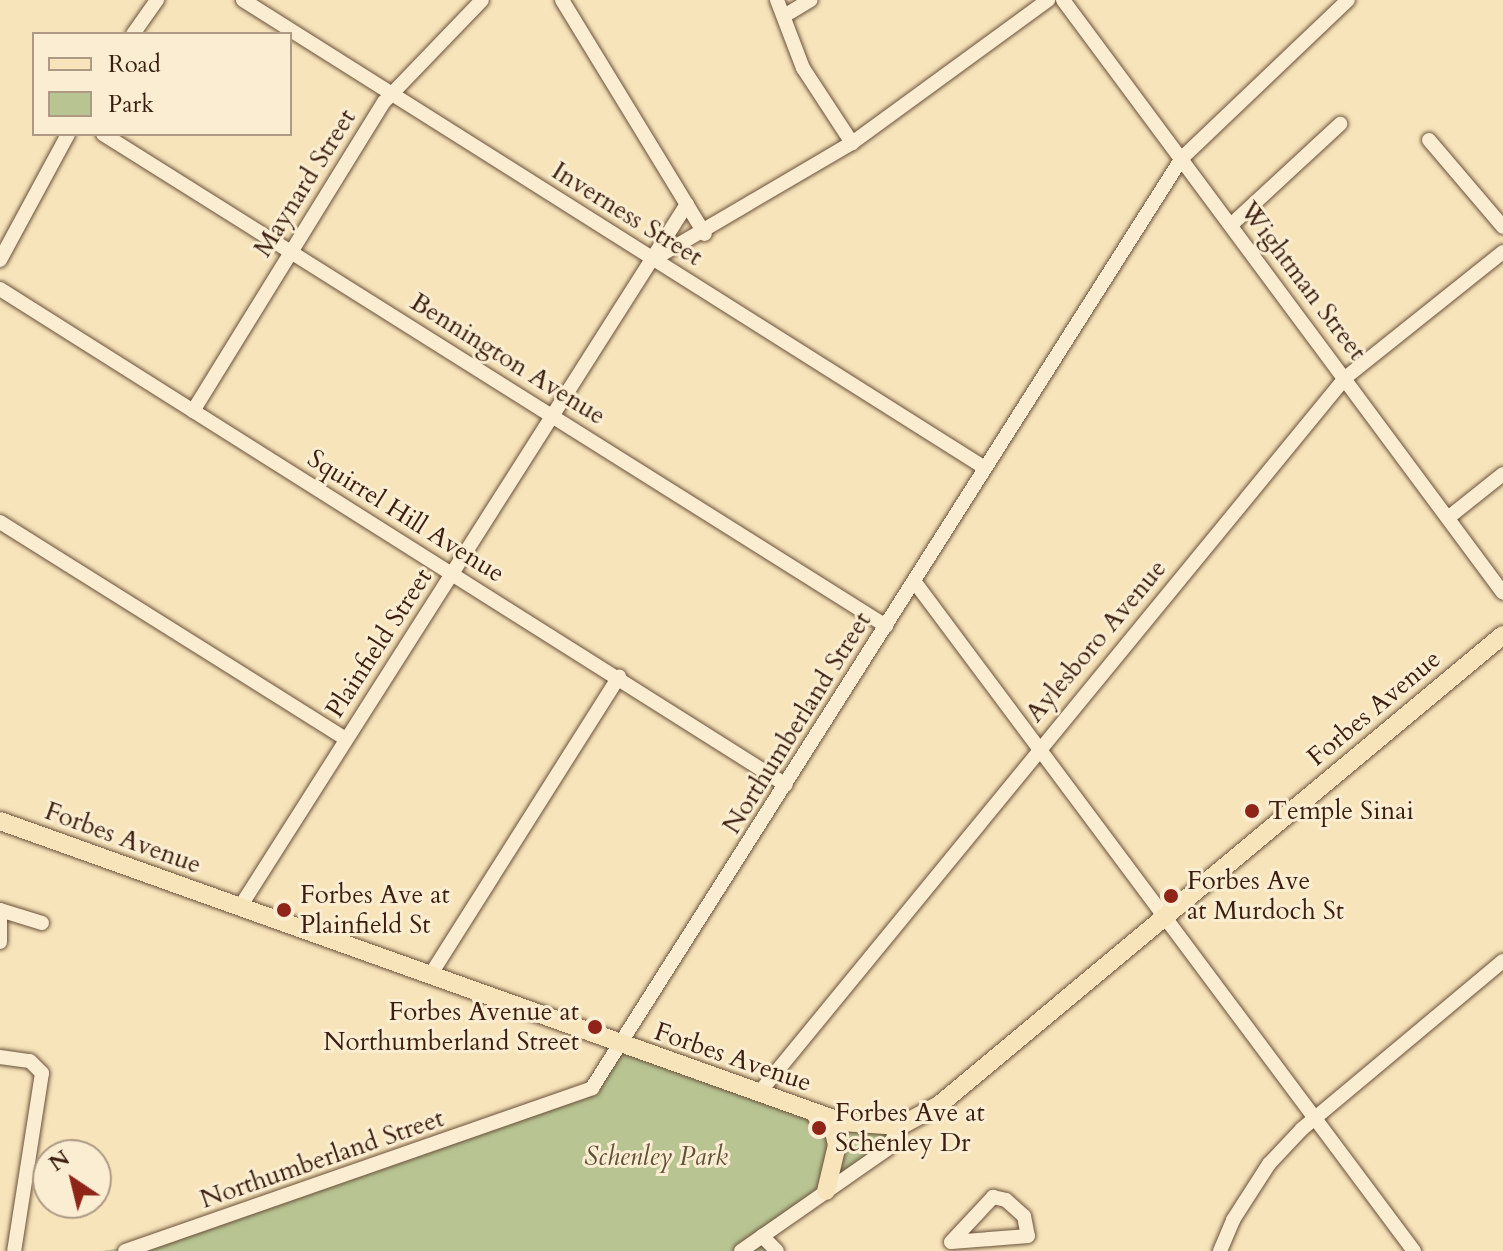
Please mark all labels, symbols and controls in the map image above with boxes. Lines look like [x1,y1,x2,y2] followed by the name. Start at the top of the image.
[32,32,292,136] legend
[108,48,161,81] text: Road
[108,88,154,121] text: Park
[247,103,363,263] street label: Maynard Street
[546,155,708,273] street label: Inverness Street
[1233,195,1373,367] street label: Wightman Street
[405,286,611,432] street label: Bennington Avenue
[302,443,510,589] street label: Squirrel Hill Avenue
[1019,554,1173,728] street label: Aylesboro Avenue
[319,562,439,724] street label: Plainfield Street
[716,606,878,840] street label: Northumberland Street
[1301,643,1447,773] street label: Forbes Avenue
[41,795,205,881] street label: Forbes Avenue
[1268,795,1414,827] place label: Temple Sinai
[1243,802,1261,820] marker: Temple Sinai
[1187,865,1344,926] place label: Forbes Ave at Murdoch St
[300,879,450,940] place label: Forbes Ave at Plainfield St
[1162,887,1180,905] marker: Forbes Ave at Murdoch St
[275,901,293,919] marker: Forbes Ave at Plainfield St
[323,996,579,1058] place label: Forbes Avenue at Northumberland Street
[650,1016,816,1098] street label: Forbes Avenue
[586,1018,604,1036] marker: Forbes Avenue at Northumberland Street
[835,1097,985,1158] place label: Forbes Ave at Schenley Dr
[196,1103,448,1215] street label: Northumberland Street
[810,1119,828,1137] marker: Forbes Ave at Schenley Dr
[32,1139,112,1219] north arrow
[584,1141,728,1173] park label: Schenley Park
[43,1143,76,1179] text: N

